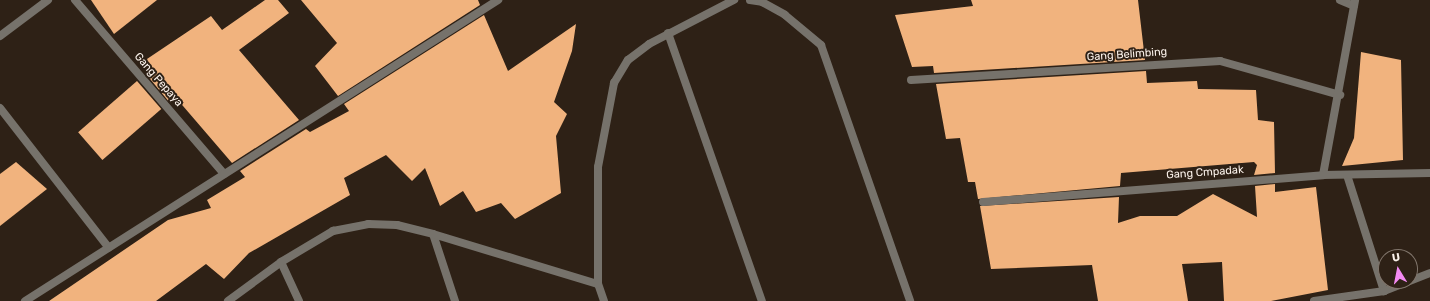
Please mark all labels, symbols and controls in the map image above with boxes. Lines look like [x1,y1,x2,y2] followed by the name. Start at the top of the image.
[1086,46,1168,64] street label: Gang Belimbing
[131,50,185,110] street label: Gang Pepaya
[1166,164,1244,182] street label: Gang Cmpadak
[1378,249,1418,289] north arrow
[1391,251,1401,265] text: U

